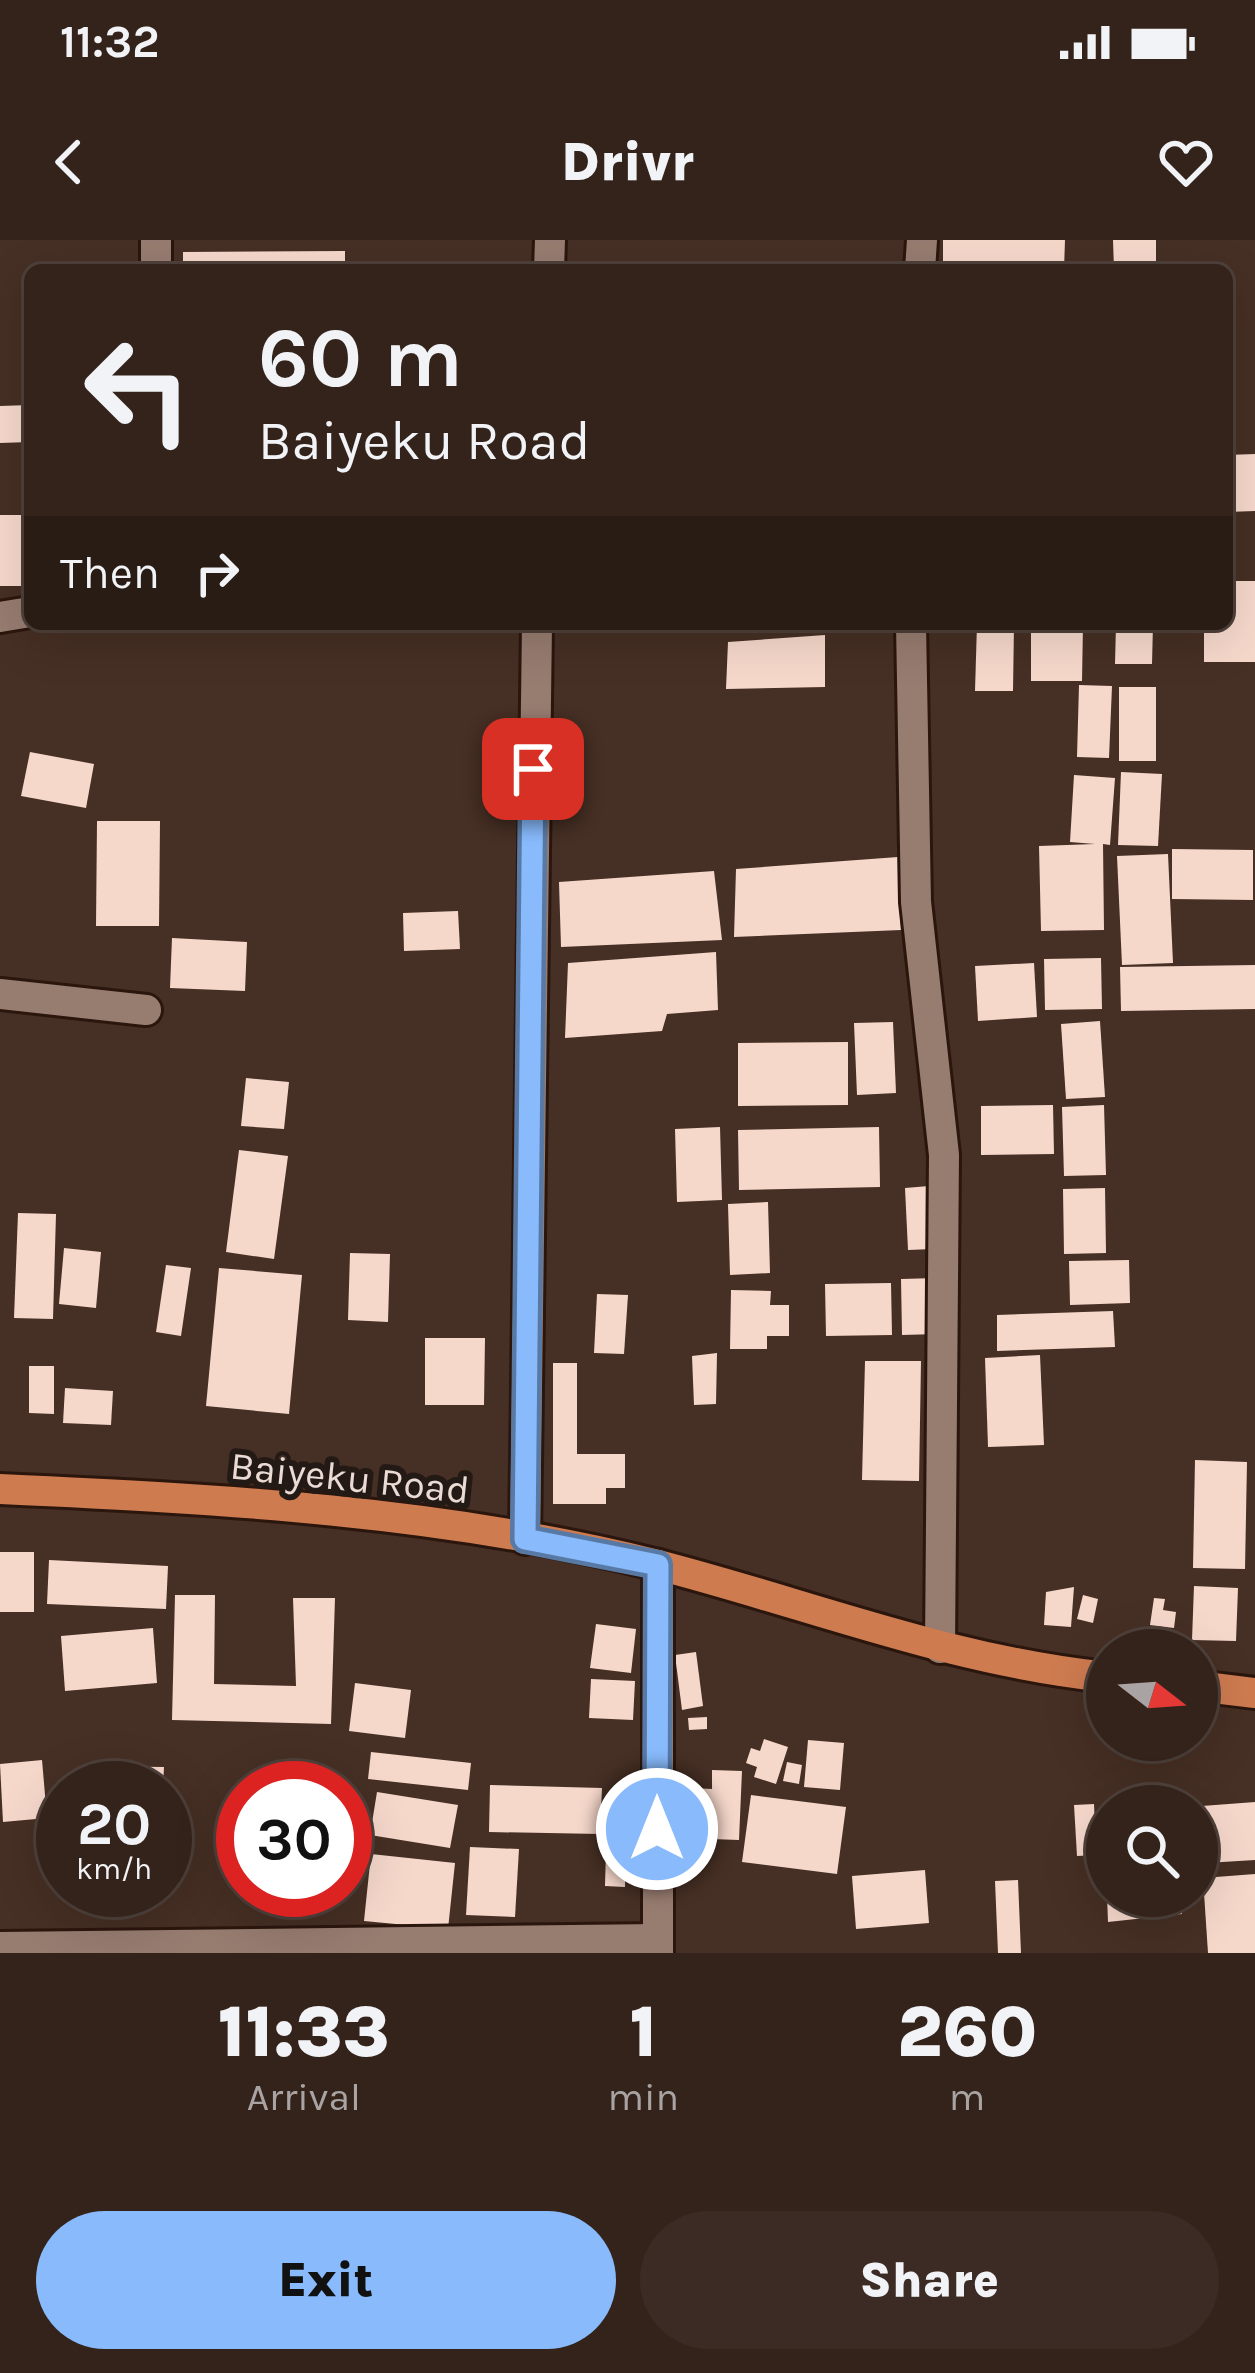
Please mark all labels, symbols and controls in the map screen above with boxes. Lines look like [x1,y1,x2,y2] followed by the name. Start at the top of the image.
[60,16,159,68] text: 11:32
[36,129,102,195] icon: back
[1153,129,1219,195] icon: heart
[561,130,694,194] text: Drivr
[258,309,463,407] text: 60 m
[60,312,216,468] icon: left
[258,409,591,473] text: Baiyeku Road
[184,540,250,606] icon: right
[60,547,160,599] text: Then
[482,718,584,820] pin
[500,736,566,802] icon: arrive
[228,1443,472,1513] street label: Baiyeku Road
[1086,1629,1218,1761] north arrow
[1086,1629,1218,1917] map controls
[216,1761,372,1917] speed limit sign: 30
[594,1766,720,1892] position arrow
[1086,1785,1218,1917] button: search
[77,1789,151,1859] text: 20
[76,1851,152,1887] text: km/h
[218,1990,390,2074] text: 11:33
[630,1990,657,2074] text: 1
[897,1990,1037,2074] text: 260
[247,2074,361,2120] text: Arrival
[608,2074,679,2120] text: min
[949,2074,985,2120] text: m
[36,2211,616,2349] button: Exit
[640,2211,1219,2349] button: Share

